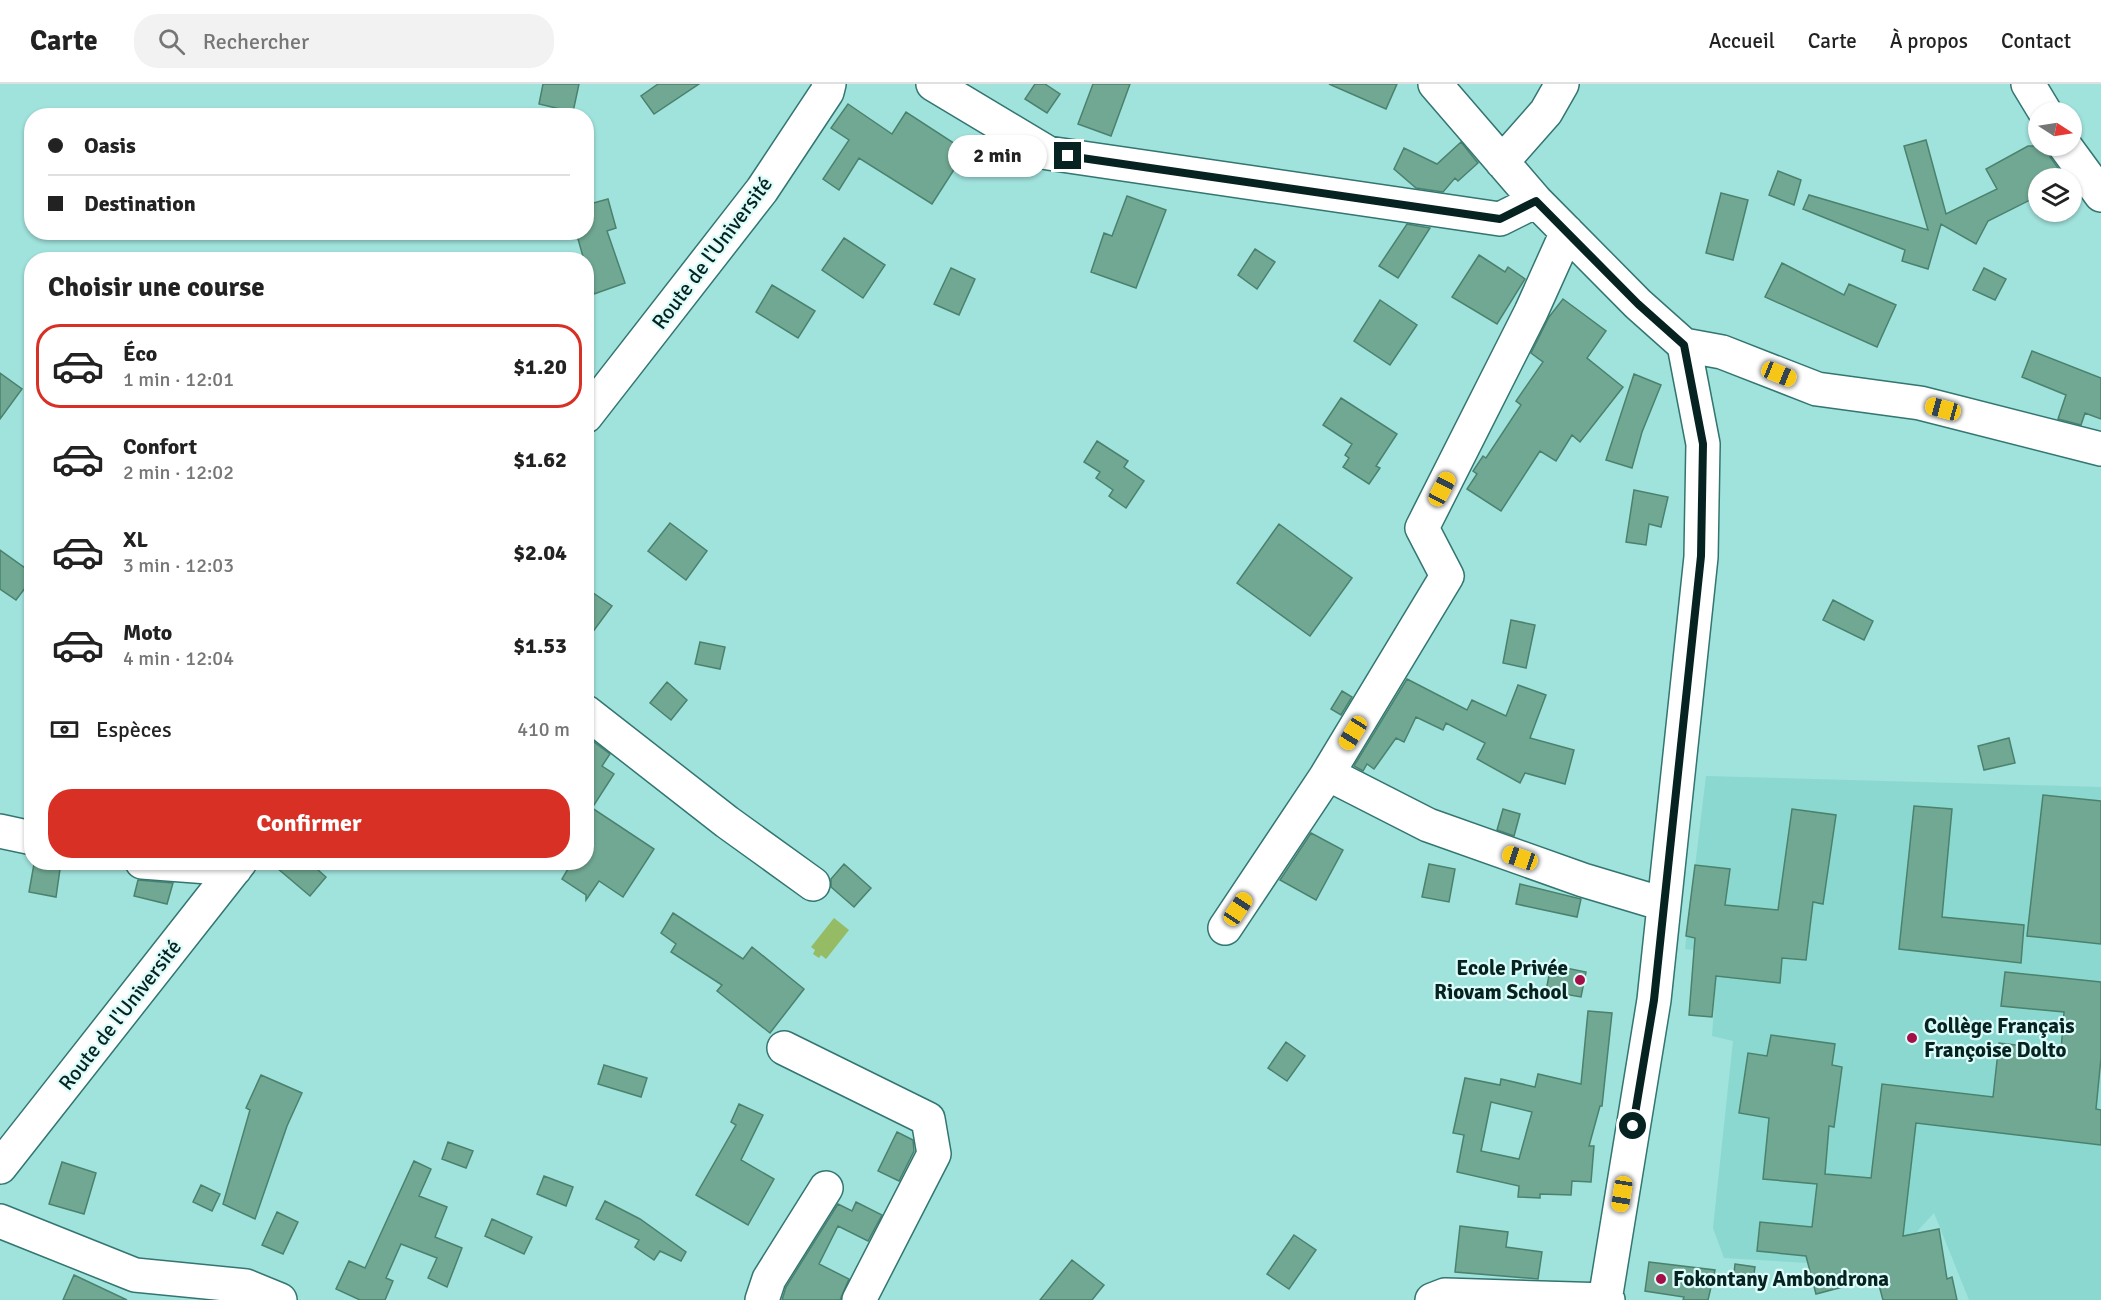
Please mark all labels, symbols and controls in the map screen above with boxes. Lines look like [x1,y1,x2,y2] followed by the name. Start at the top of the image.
[134,14,554,68] search box
[30,24,98,58] text: Carte
[155,25,188,58] icon: search
[203,28,309,55] text: Rechercher
[1709,28,1775,54] text: Accueil
[1808,28,1857,54] text: Carte
[1890,28,1968,54] text: À propos
[2001,28,2071,54] text: Contact
[2028,102,2082,156] north arrow
[2028,102,2082,222] map controls
[84,132,136,159] text: Oasis
[948,135,1047,177] callout: 2 min
[1054,142,1081,169] route end
[973,143,1022,168] text: 2 min
[2028,168,2082,222] button: layers
[646,172,778,334] street label: Route de l'Université
[84,190,196,217] text: Destination
[48,271,265,304] text: Choisir une course
[51,339,105,393] icon: car
[123,340,157,367] text: Éco
[513,353,567,380] text: $1.20
[1759,359,1799,389] car
[123,367,234,392] text: 1 min · 12:01
[1923,396,1963,422] car
[51,432,105,486] icon: car
[123,433,197,460] text: Confort
[513,446,567,473] text: $1.62
[123,460,234,485] text: 2 min · 12:02
[1426,469,1458,509] car
[51,525,105,579] icon: car
[123,526,148,553] text: XL
[513,539,567,566] text: $2.04
[123,553,234,578] text: 3 min · 12:03
[51,618,105,672] icon: car
[123,619,172,646] text: Moto
[513,632,567,659] text: $1.53
[123,646,234,671] text: 4 min · 12:04
[48,713,81,746] icon: cash
[1336,713,1370,753] car
[96,716,172,743] text: Espèces
[517,717,570,742] text: 410 m
[48,789,570,858] button: Confirmer
[1500,844,1540,872] car
[1220,889,1256,929] car
[53,934,187,1096] street label: Route de l'Université
[1434,955,1568,1005] place label: Ecole Privée Riovam School
[1573,973,1587,987] marker: Ecole Privée Riovam School
[1924,1013,2075,1063] place label: Collège Français Françoise Dolto
[1905,1031,1919,1045] marker: Collège Français Françoise Dolto
[1619,1112,1646,1139] route start
[1610,1175,1634,1213] car
[1673,1266,1889,1292] place label: Fokontany Ambondrona
[1654,1272,1668,1286] marker: Fokontany Ambondrona

